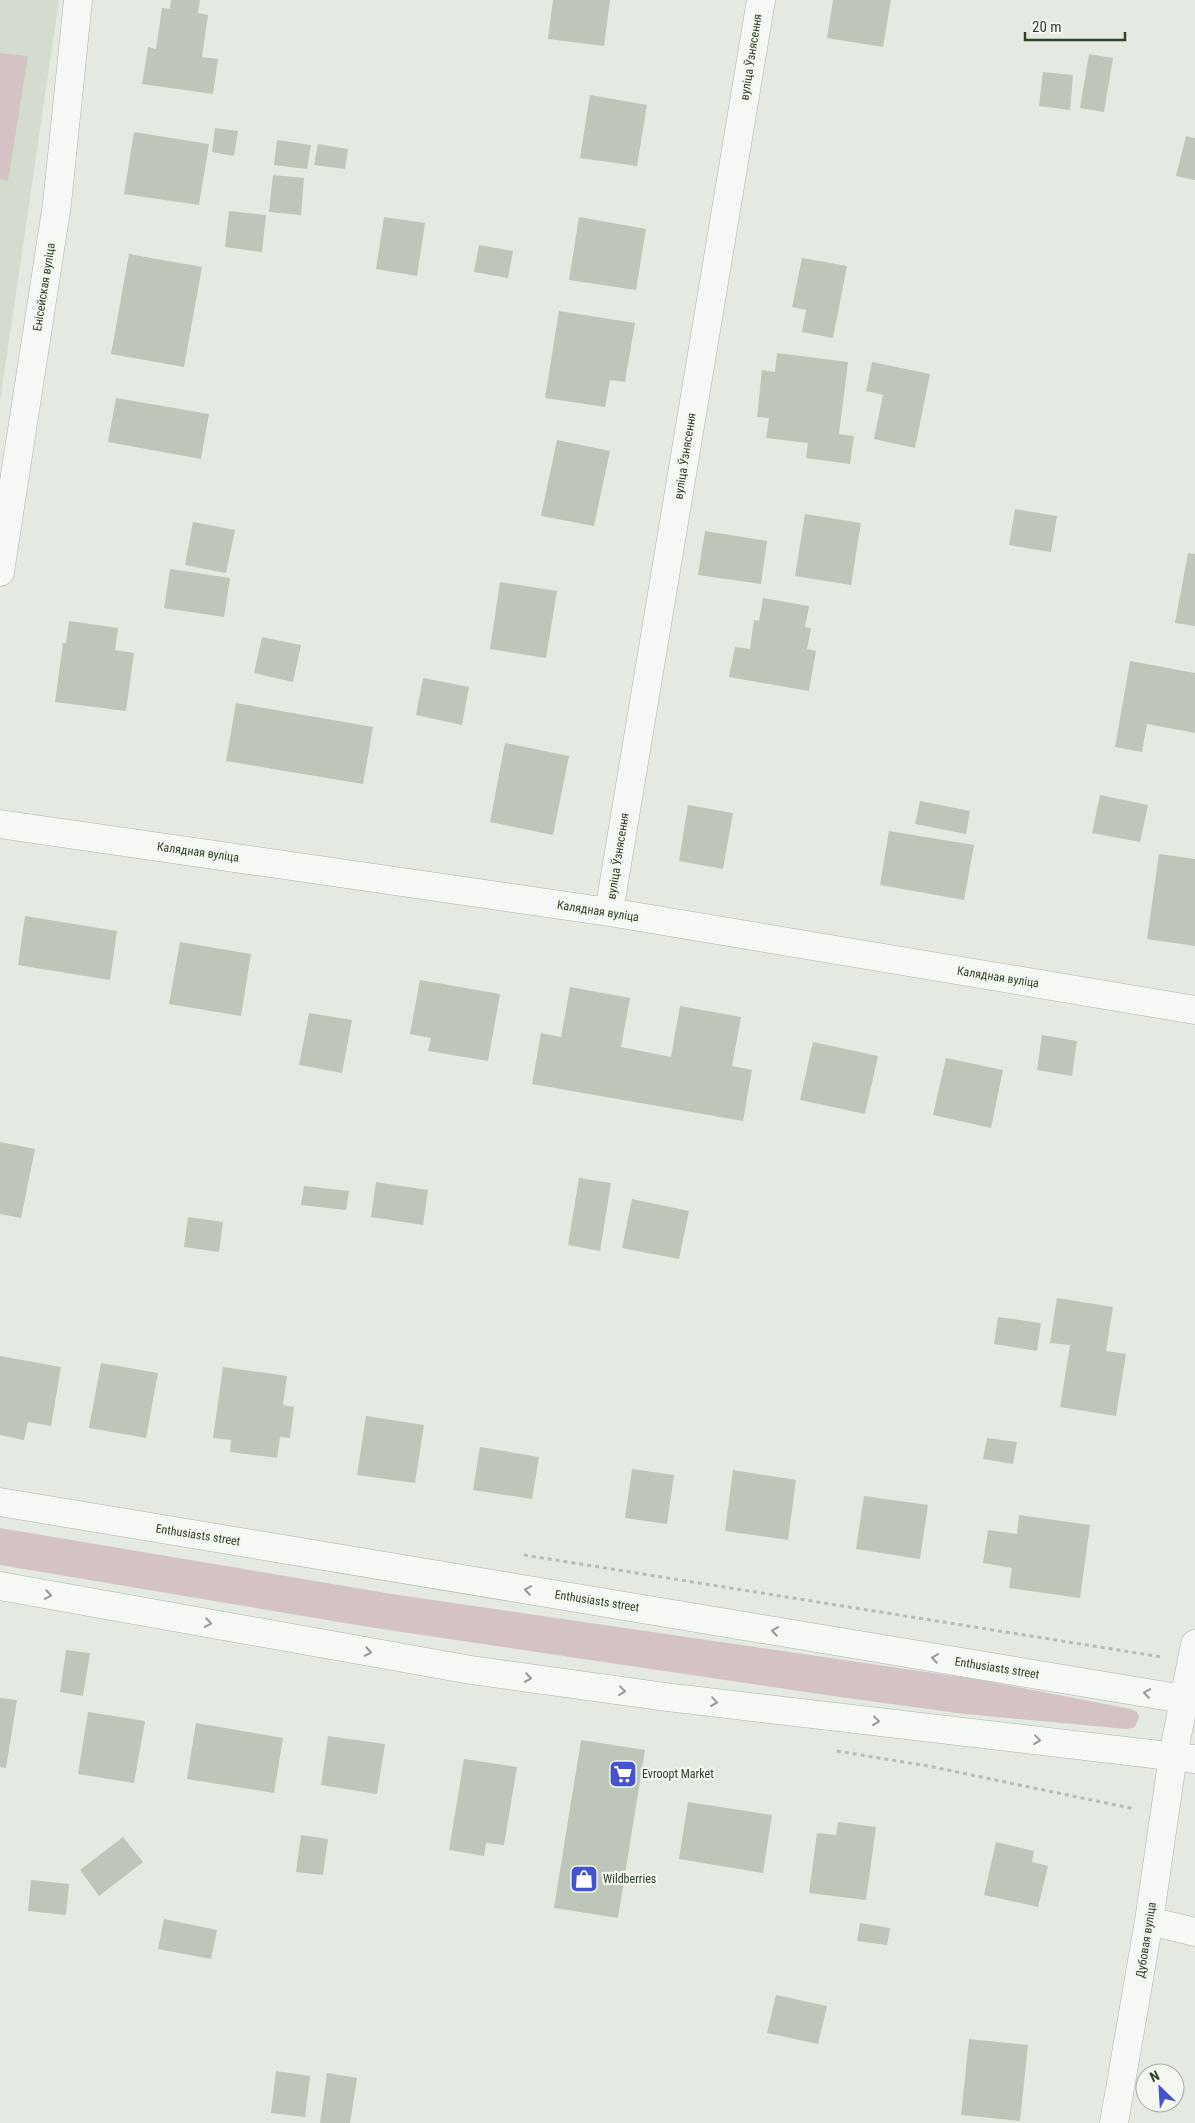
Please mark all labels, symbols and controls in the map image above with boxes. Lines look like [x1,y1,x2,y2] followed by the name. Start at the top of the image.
[1025,10,1125,42] scale bar
[736,13,765,101] street label: вуліца Ўзнясення
[1032,18,1062,36] text: 20 m
[30,242,58,332] street label: Енісейская вуліца
[670,412,699,500] street label: вуліца Ўзнясення
[603,812,632,900] street label: вуліца Ўзнясення
[156,839,240,865] street label: Калядная вуліца
[556,898,640,924] street label: Калядная вуліца
[956,964,1040,990] street label: Калядная вуліца
[155,1521,242,1549] street label: Enthusiasts street
[524,1585,532,1595] one-way arrow
[554,1587,641,1615] street label: Enthusiasts street
[44,1589,52,1599] one-way arrow
[204,1618,212,1628] one-way arrow
[770,1626,779,1636] one-way arrow
[364,1646,372,1656] one-way arrow
[930,1653,939,1663] one-way arrow
[954,1654,1041,1682] street label: Enthusiasts street
[524,1673,533,1683] one-way arrow
[618,1685,626,1696] one-way arrow
[1143,1688,1151,1698] one-way arrow
[711,1696,719,1707] one-way arrow
[872,1715,880,1726] one-way arrow
[1034,1734,1042,1745] one-way arrow
[608,1759,638,1789] supermarket icon: Evroopt Market
[642,1767,714,1781] place label: Evroopt Market
[569,1864,599,1894] shop icon: Wildberries
[603,1872,656,1886] place label: Wildberries
[1133,1901,1159,1979] street label: Дубовая вуліца
[1135,2063,1185,2113] north arrow
[1147,2067,1162,2085] text: N

